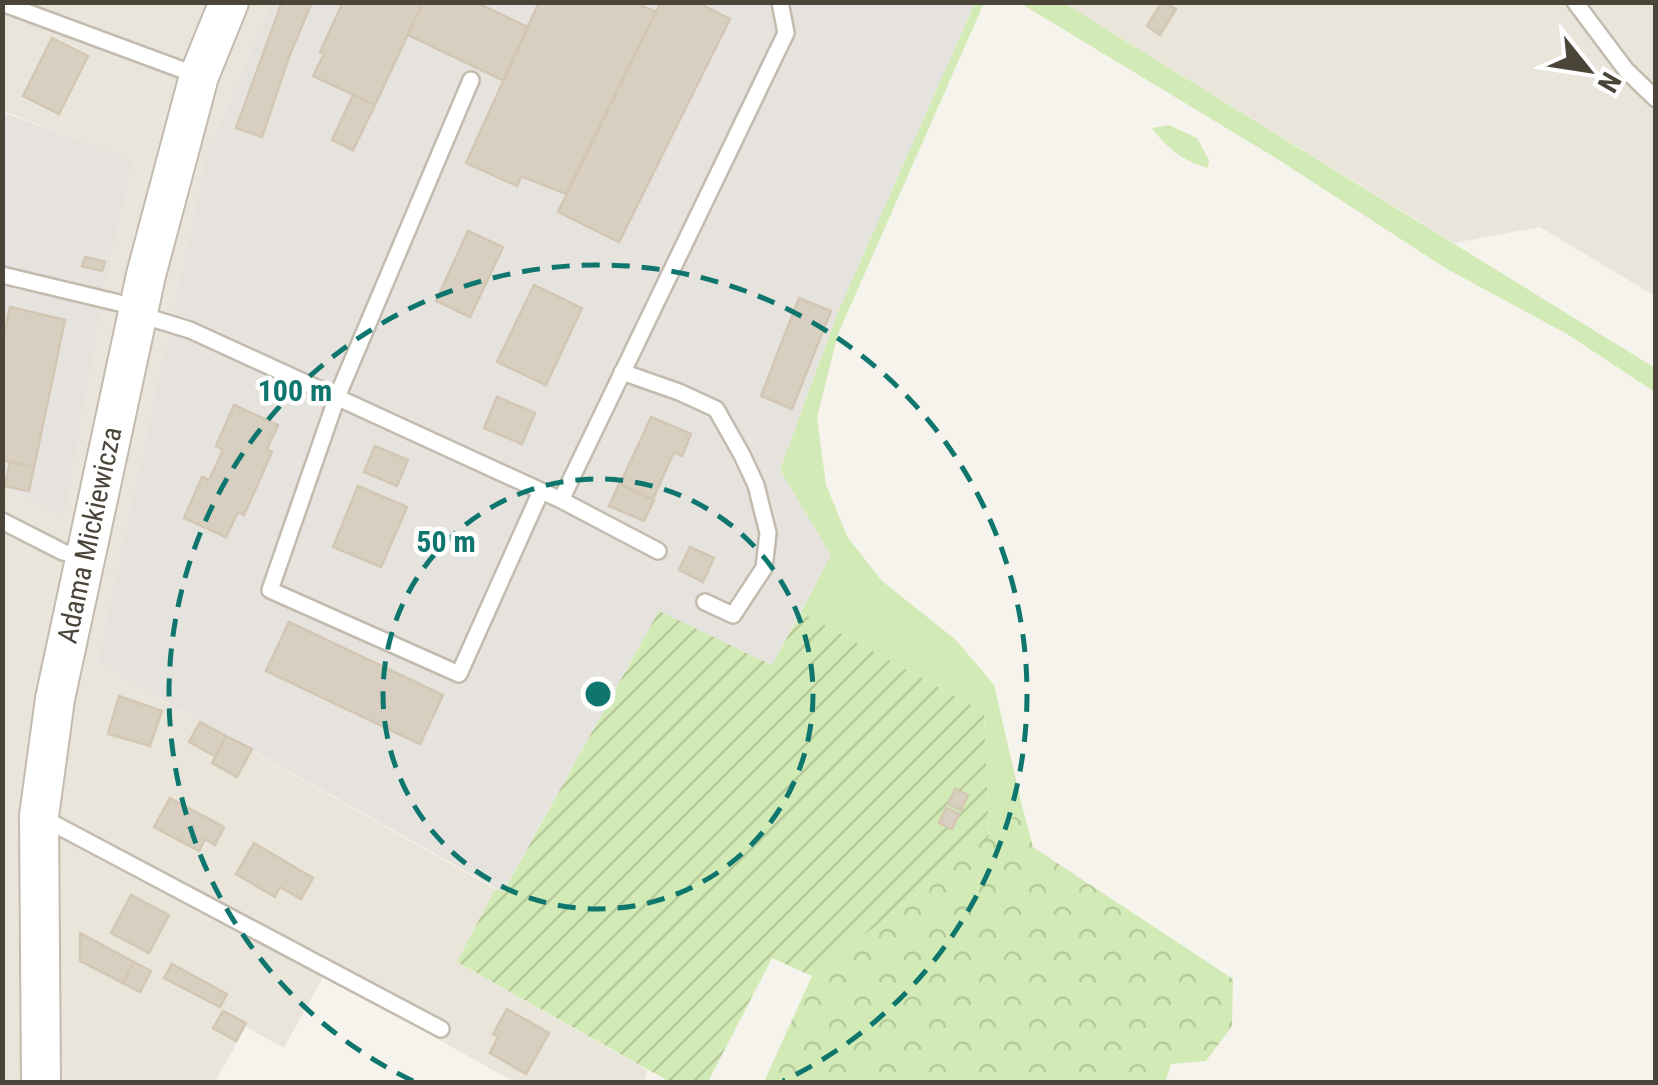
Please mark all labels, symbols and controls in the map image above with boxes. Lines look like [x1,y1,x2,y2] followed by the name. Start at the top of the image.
[1538,20,1638,120] north arrow
[1591,67,1628,98] text: N
[258,373,332,408] text: 100 m
[50,424,129,646] street label: Adama Mickiewicza
[416,524,476,559] text: 50 m
[580,676,616,712] centre of rings

